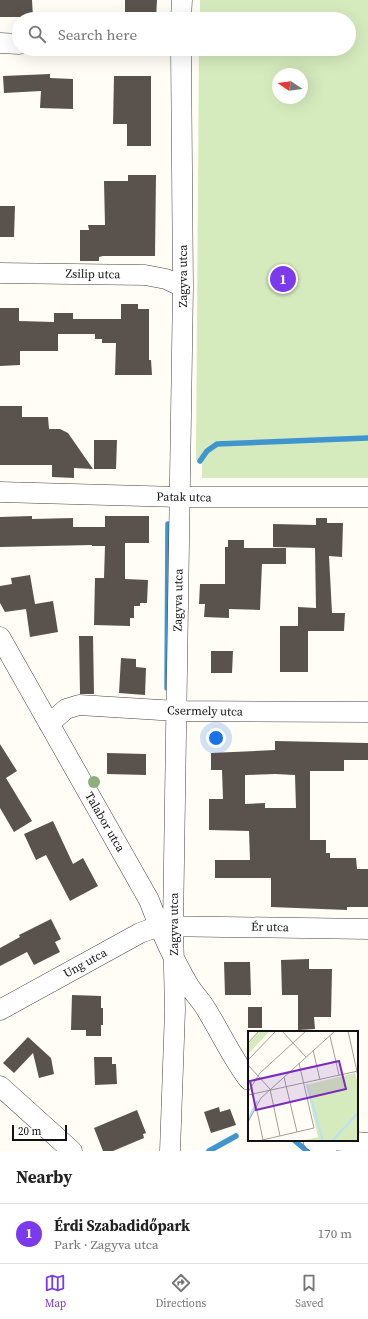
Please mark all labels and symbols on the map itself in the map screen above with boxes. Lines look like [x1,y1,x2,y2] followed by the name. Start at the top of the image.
[272,68,308,104] north arrow
[175,244,191,307] street label: Zagyva utca
[270,264,296,294] pin: 1
[65,266,122,282] street label: Zsilip utca
[156,489,213,505] street label: Patak utca
[169,568,187,632] street label: Zagyva utca
[167,702,244,720] street label: Csermely utca
[206,728,226,748] your location
[81,789,129,856] street label: Talabor utca
[166,892,182,955] street label: Zagyva utca
[251,919,290,935] street label: Ér utca
[60,944,110,982] street label: Ung utca
[248,1031,358,1141] inset map
[12,1123,67,1142] scale bar

